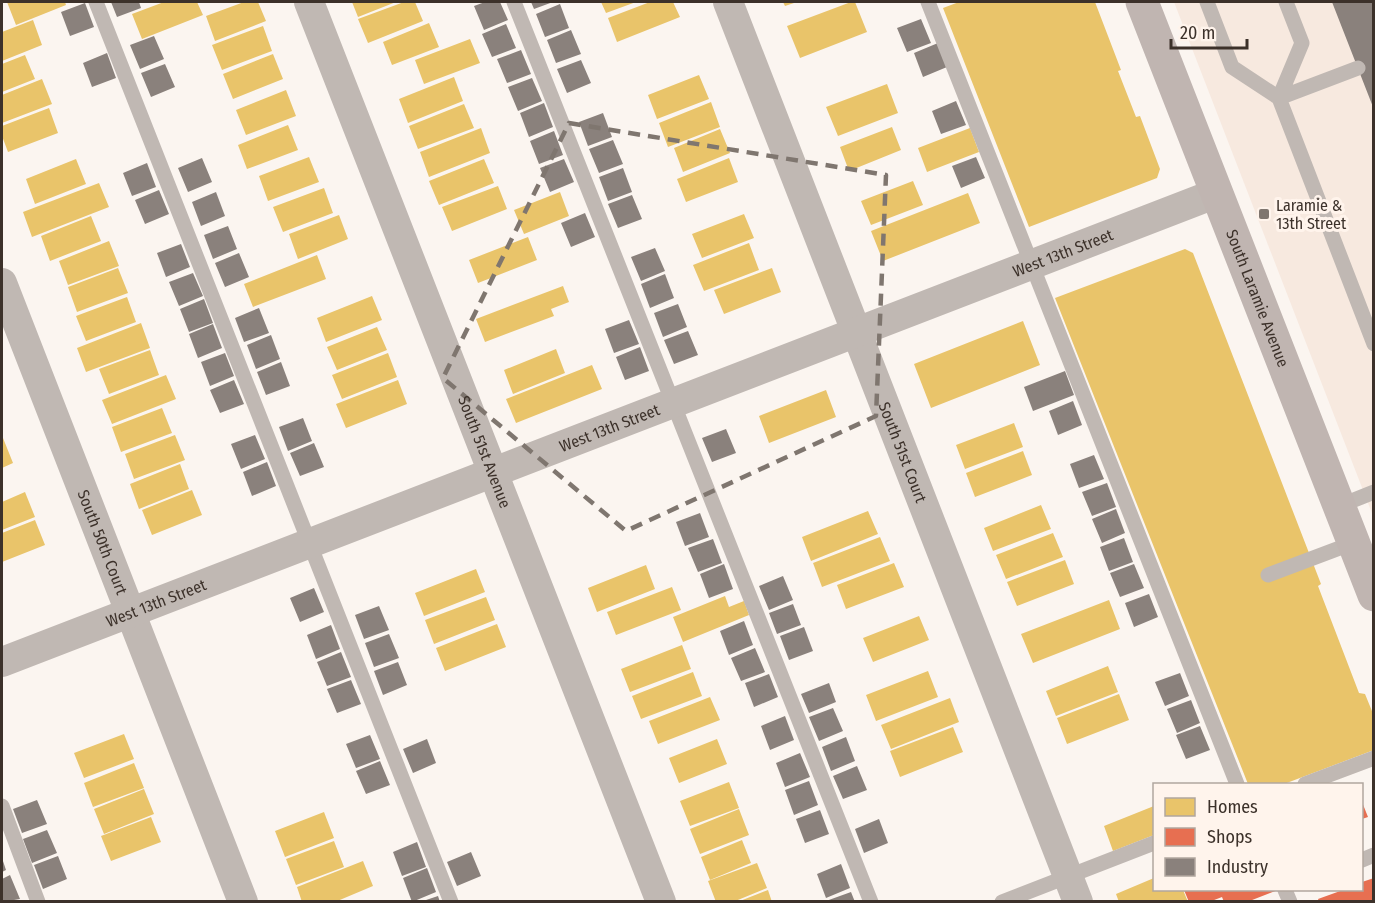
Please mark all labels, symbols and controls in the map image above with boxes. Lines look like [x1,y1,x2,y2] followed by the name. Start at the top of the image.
[1171,12,1248,50] scale bar
[1180,22,1215,44] text: 20 m
[1276,196,1347,233] place label: Laramie & 13th Street
[1257,207,1271,221] marker: Laramie & 13th Street
[1010,224,1116,280] street label: West 13th Street
[1222,227,1293,370] street label: South Laramie Avenue
[454,393,515,511] street label: South 51st Avenue
[557,399,663,455] street label: West 13th Street
[875,399,931,506] street label: South 51st Court
[74,487,132,598] street label: South 50th Court
[103,574,209,631] street label: West 13th Street
[1153,783,1363,891] legend
[1207,796,1258,818] text: Homes
[1207,826,1252,848] text: Shops
[1207,856,1268,878] text: Industry

